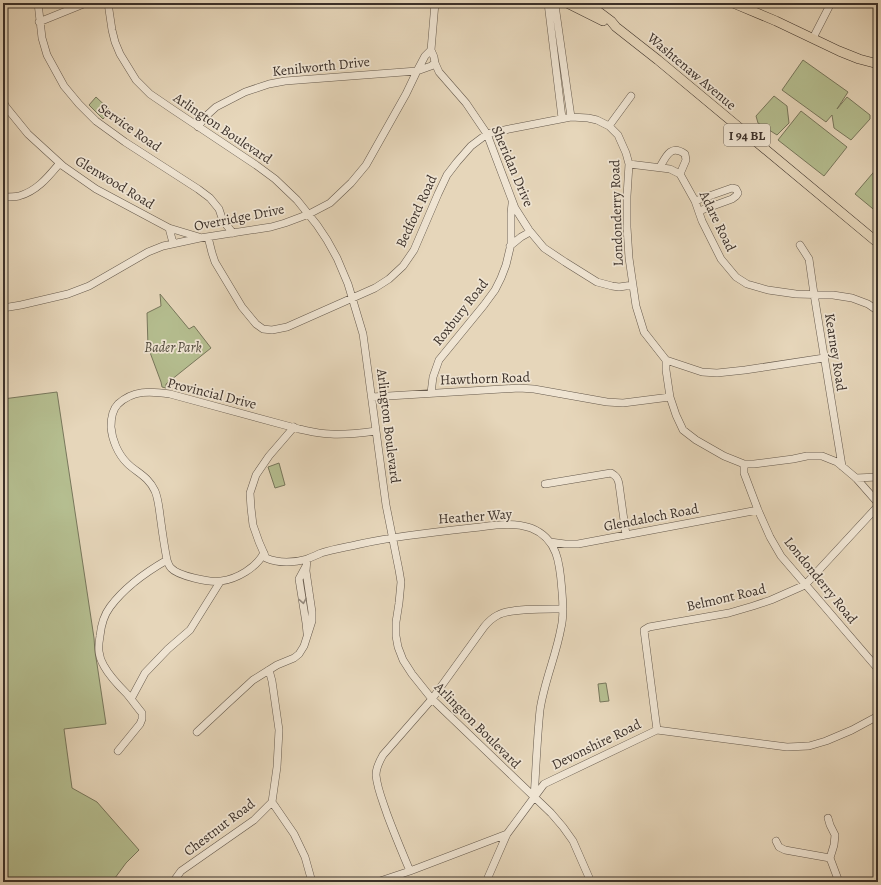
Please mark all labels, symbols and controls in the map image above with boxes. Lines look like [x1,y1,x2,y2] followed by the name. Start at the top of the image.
[642,28,740,114] street label: Washtenaw Avenue
[271,52,371,81] street label: Kenilworth Drive
[169,88,276,169] street label: Arlington Boulevard
[94,99,165,156] street label: Service Road
[487,123,538,210] street label: Sheridan Drive
[724,124,770,146] road number: I 94 BL
[72,151,158,214] street label: Glenwood Road
[605,159,628,267] street label: Londonderry Road
[391,171,442,251] street label: Bedford Road
[694,187,741,255] street label: Adare Road
[192,199,286,236] street label: Overridge Drive
[428,275,493,350] street label: Roxbury Road
[820,312,851,393] street label: Kearney Road
[144,338,202,357] park label: Bader Park
[372,367,405,485] street label: Arlington Boulevard
[439,367,531,390] street label: Hawthorn Road
[165,373,259,414] street label: Provincial Drive
[602,499,701,536] street label: Glendaloch Road
[437,504,513,529] street label: Heather Way
[780,533,862,628] street label: Londonderry Road
[685,579,768,616] street label: Belmont Road
[298,598,306,604] one-way arrow
[430,677,525,773] street label: Arlington Boulevard
[548,714,645,774] street label: Devonshire Road
[180,794,259,860] street label: Chestnut Road

